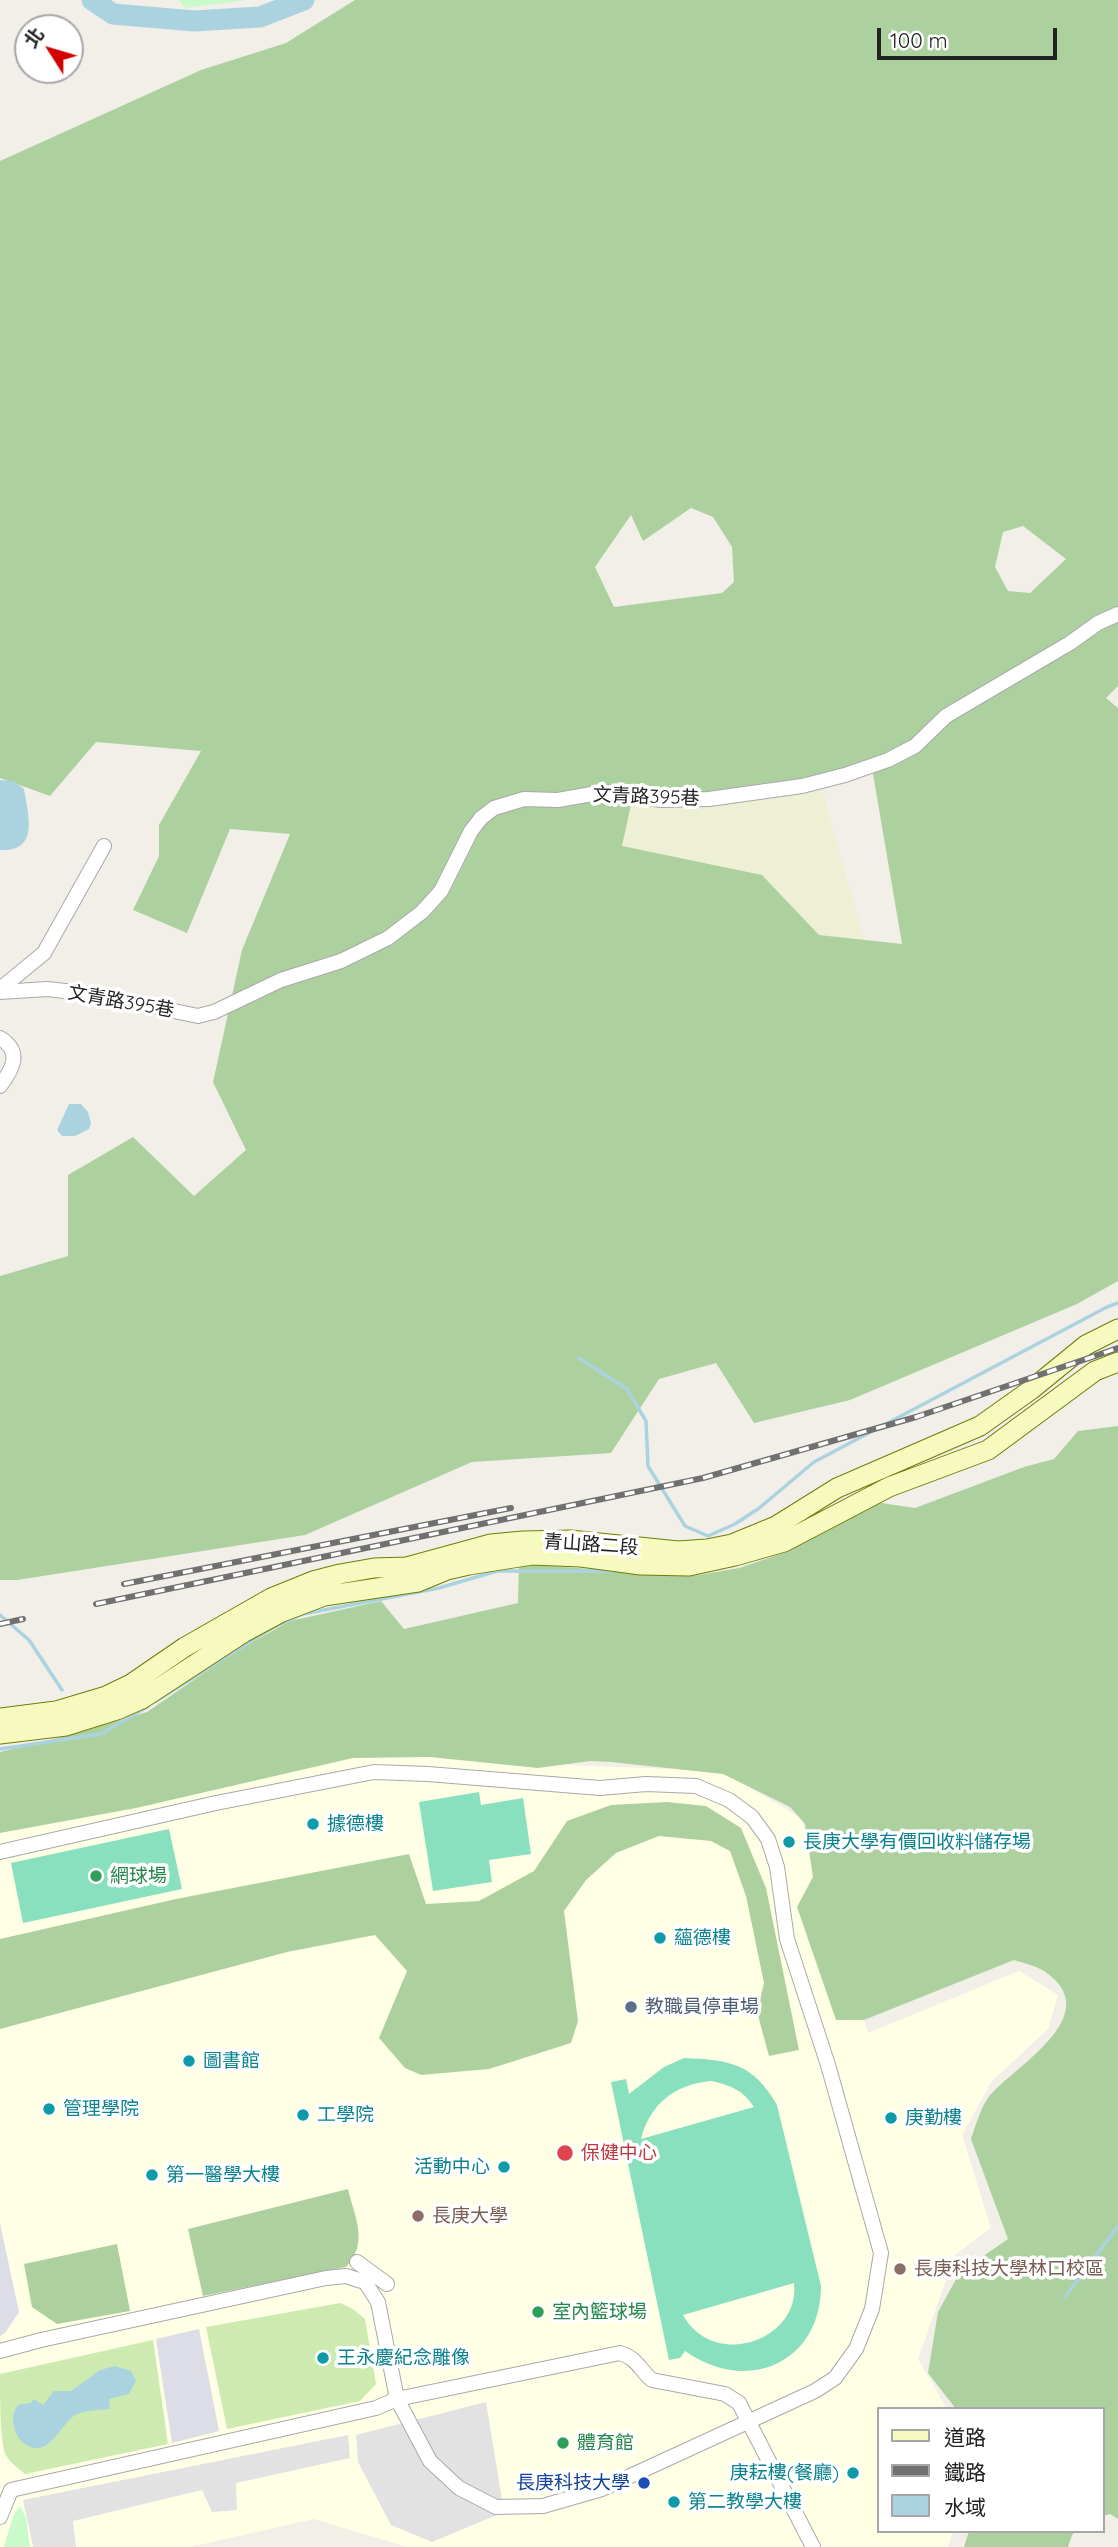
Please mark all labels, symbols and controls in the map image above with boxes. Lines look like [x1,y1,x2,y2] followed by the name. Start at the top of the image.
[14,14,84,84] north arrow
[880,14,1060,58] scale bar
[19,23,49,52] text: 北
[890,27,948,53] text: 100 m
[592,784,700,810] street label: 文青路395巷
[66,981,176,1023] street label: 文青路395巷
[543,1530,639,1560] street label: 青山路二段
[327,1813,384,1835] place label: 據德樓
[305,1816,321,1832] marker: 據德樓
[803,1831,1031,1853] place label: 長庚大學有價回收料儲存場
[781,1834,797,1850] marker: 長庚大學有價回收料儲存場
[110,1865,167,1887] place label: 網球場
[88,1868,104,1884] marker: 網球場
[674,1927,731,1949] place label: 蘊德樓
[652,1930,668,1946] marker: 蘊德樓
[645,1996,759,2018] place label: 教職員停車場
[623,1999,639,2015] marker: 教職員停車場
[203,2050,260,2072] place label: 圖書館
[181,2053,197,2069] marker: 圖書館
[63,2098,139,2120] place label: 管理學院
[41,2101,57,2117] marker: 管理學院
[317,2104,374,2126] place label: 工學院
[295,2107,311,2123] marker: 工學院
[905,2107,962,2129] place label: 庚勤樓
[883,2110,899,2126] marker: 庚勤樓
[581,2142,657,2164] place label: 保健中心
[555,2143,575,2163] marker: 保健中心
[414,2156,490,2178] place label: 活動中心
[496,2159,512,2175] marker: 活動中心
[166,2164,280,2186] place label: 第一醫學大樓
[144,2167,160,2183] marker: 第一醫學大樓
[432,2205,508,2227] place label: 長庚大學
[410,2208,426,2224] marker: 長庚大學
[914,2258,1104,2280] place label: 長庚科技大學林口校區
[892,2261,908,2277] marker: 長庚科技大學林口校區
[552,2301,647,2323] place label: 室內籃球場
[530,2304,546,2320] marker: 室內籃球場
[337,2347,470,2369] place label: 王永慶紀念雕像
[315,2350,331,2366] marker: 王永慶紀念雕像
[876,2407,1104,2533] legend
[944,2424,986,2450] text: 道路
[577,2432,634,2454] place label: 體育館
[555,2435,571,2451] marker: 體育館
[944,2459,986,2485] text: 鐵路
[730,2462,839,2484] place label: 庚耘樓(餐廳)
[845,2465,861,2481] marker: 庚耘樓(餐廳)
[516,2472,630,2494] place label: 長庚科技大學
[636,2475,652,2491] marker: 長庚科技大學
[688,2491,802,2513] place label: 第二教學大樓
[666,2494,682,2510] marker: 第二教學大樓
[944,2494,986,2520] text: 水域

